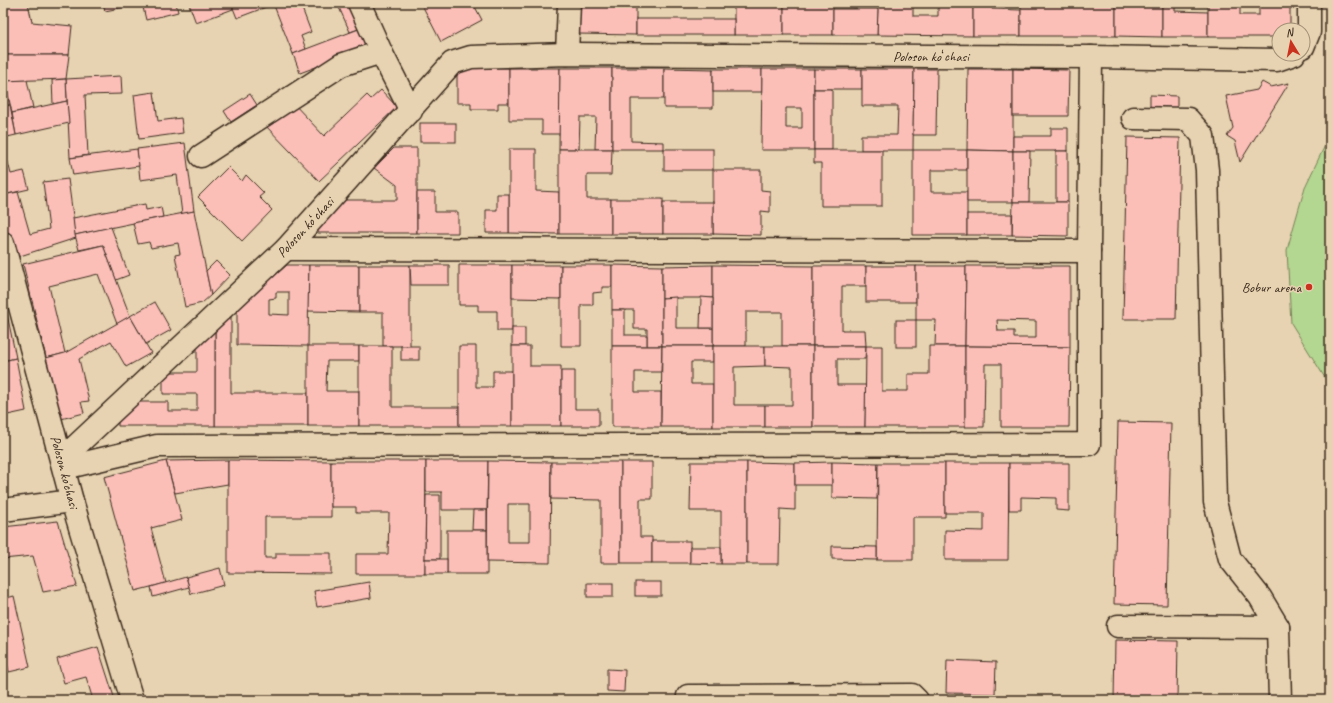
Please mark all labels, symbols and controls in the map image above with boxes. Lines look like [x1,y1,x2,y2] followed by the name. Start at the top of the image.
[1271,22,1311,62] north arrow
[1285,24,1296,40] text: N
[893,48,971,65] street label: Poloson koʻchasi
[273,192,339,261] street label: Poloson koʻchasi
[1242,279,1302,296] place label: Bobur arena
[1304,282,1314,292] marker: Bobur arena
[47,434,83,513] street label: Poloson ko'chasi

